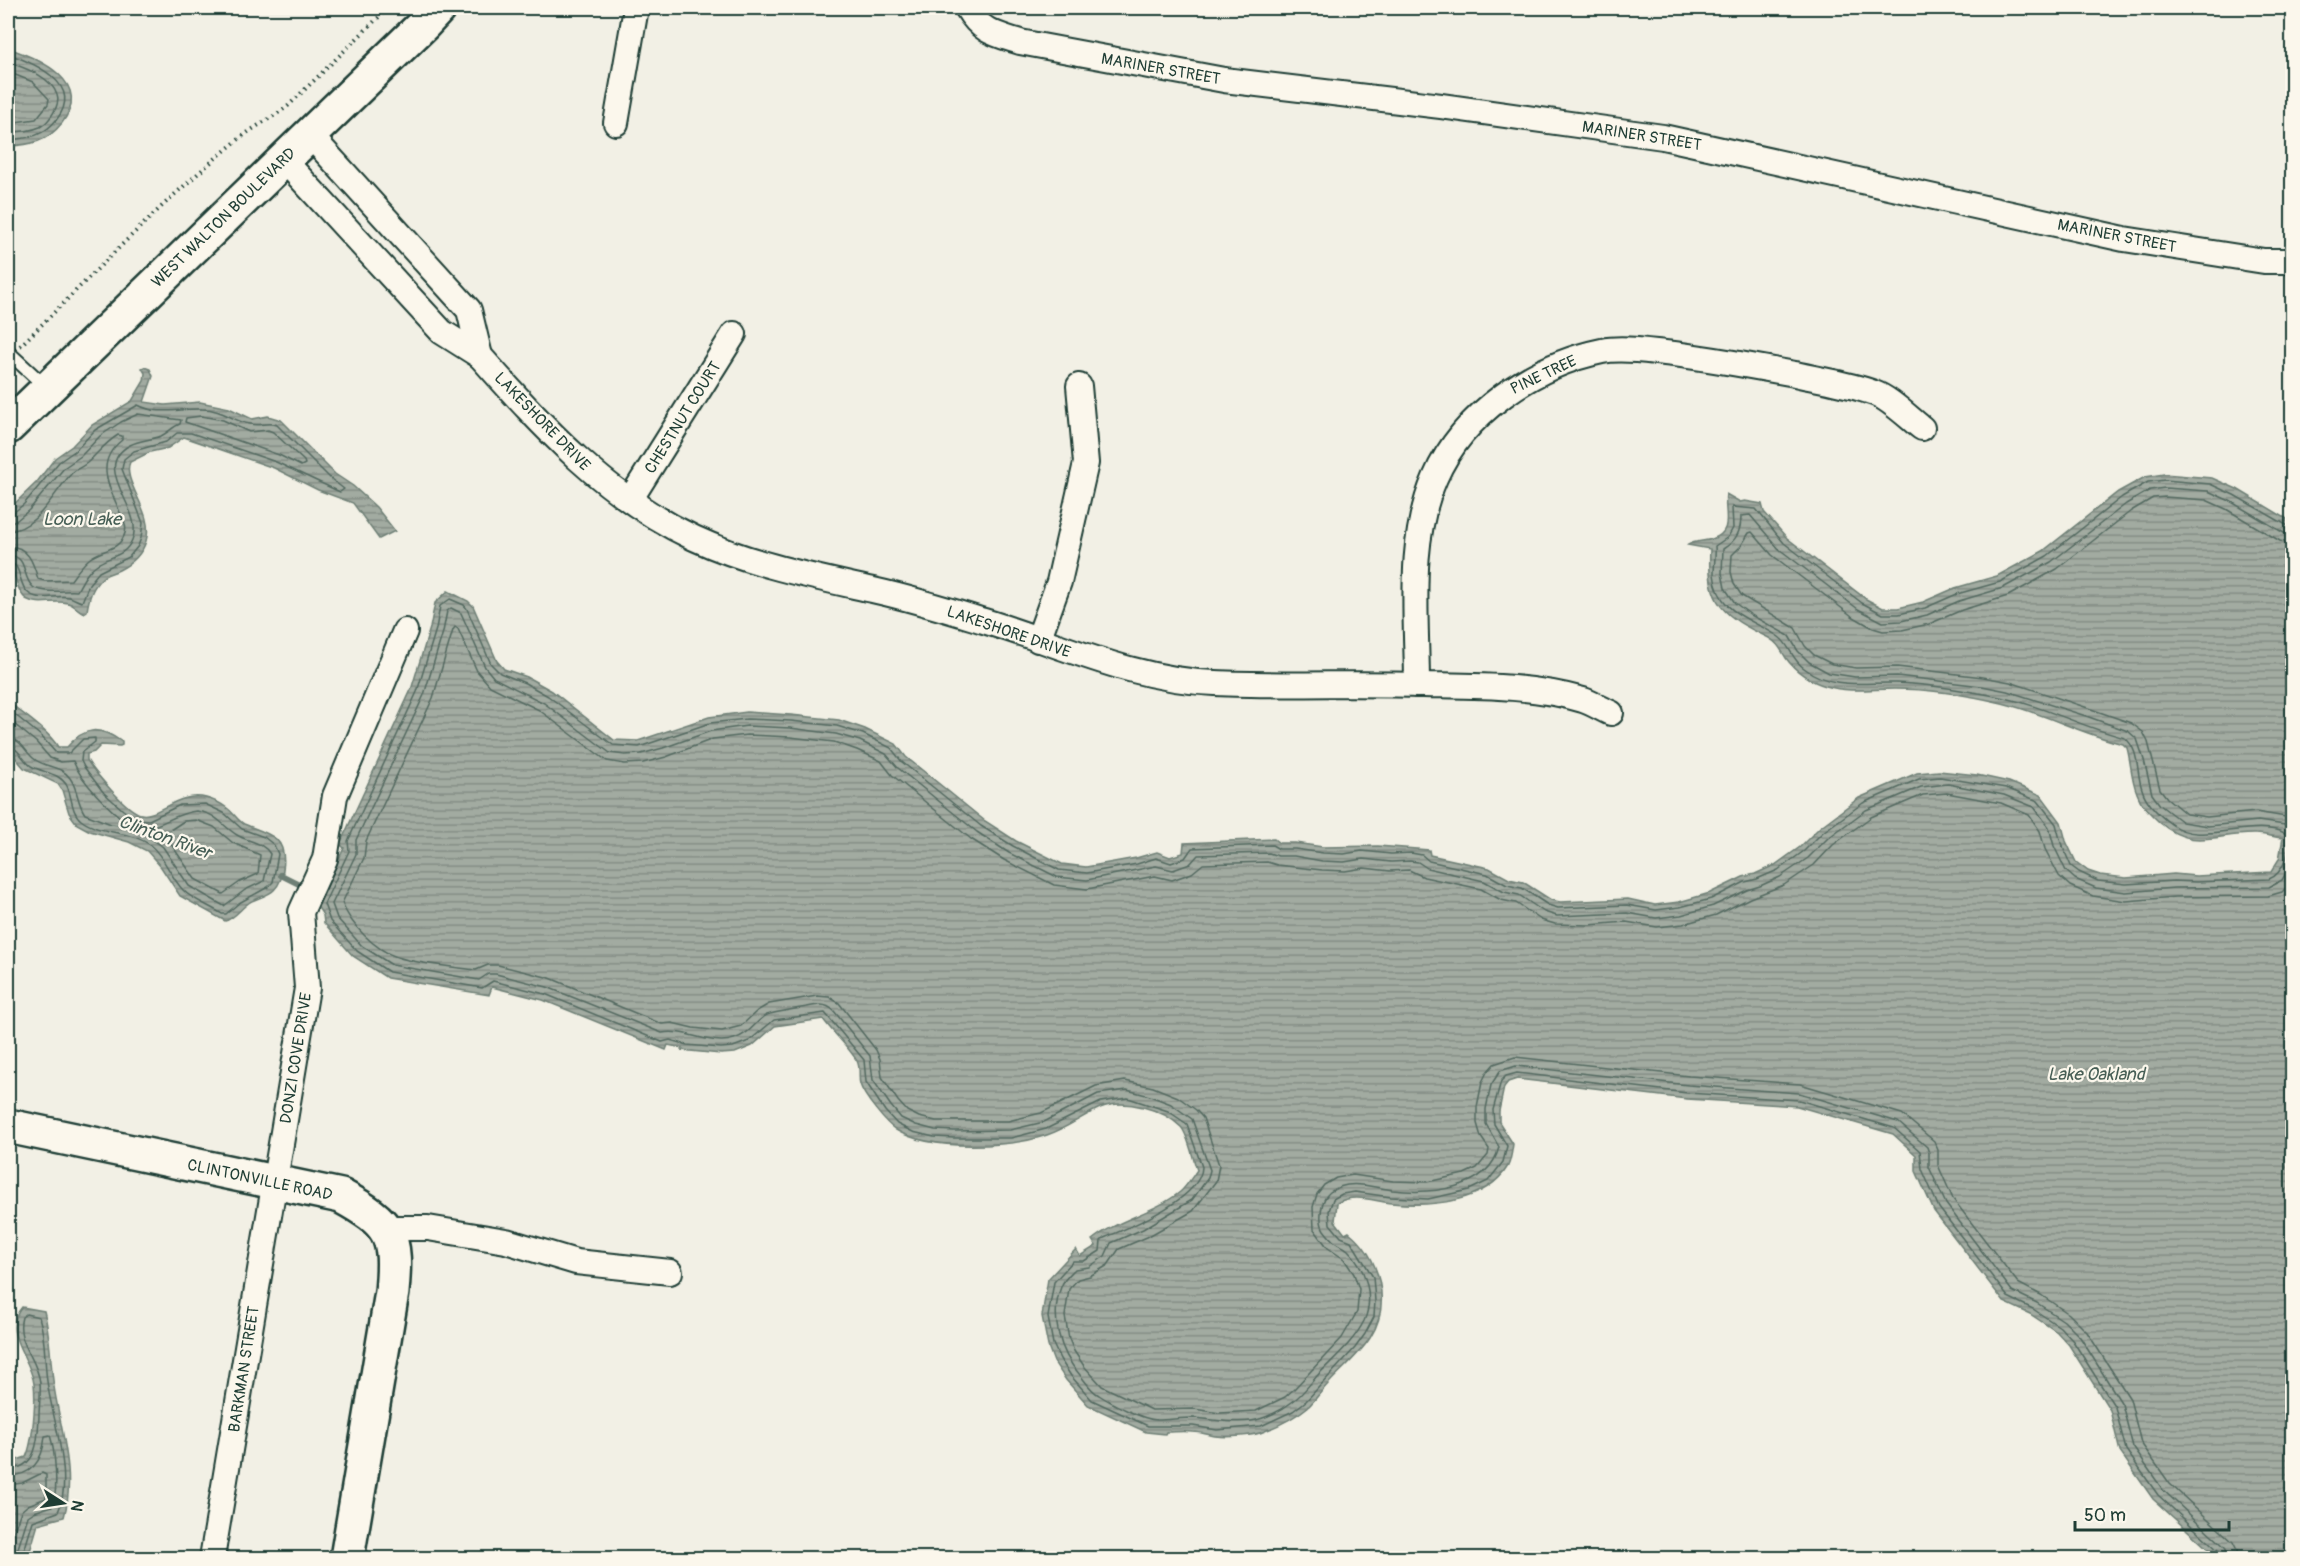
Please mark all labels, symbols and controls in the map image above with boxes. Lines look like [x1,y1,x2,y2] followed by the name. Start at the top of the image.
[1100,49,1222,89] street label: MARINER STREET
[1581,117,1703,155] street label: MARINER STREET
[147,143,300,292] street label: WEST WALTON BOULEVARD
[2056,215,2178,257] street label: MARINER STREET
[1507,351,1580,399] street label: PINE TREE
[640,358,725,477] street label: CHESTNUT COURT
[490,368,595,475] street label: LAKESHORE DRIVE
[43,508,123,531] water label: Loon Lake
[944,601,1073,663] street label: LAKESHORE DRIVE
[115,810,217,866] water label: Clinton River
[276,991,316,1125] street label: DONZI COVE DRIVE
[2047,1063,2147,1086] water label: Lake Oakland
[185,1155,334,1205] street label: CLINTONVILLE ROAD
[224,1304,264,1434] street label: BARKMAN STREET
[33,1473,93,1533] north arrow
[2075,1494,2230,1532] scale bar
[66,1499,88,1513] text: N
[2084,1504,2126,1527] text: 50 m

